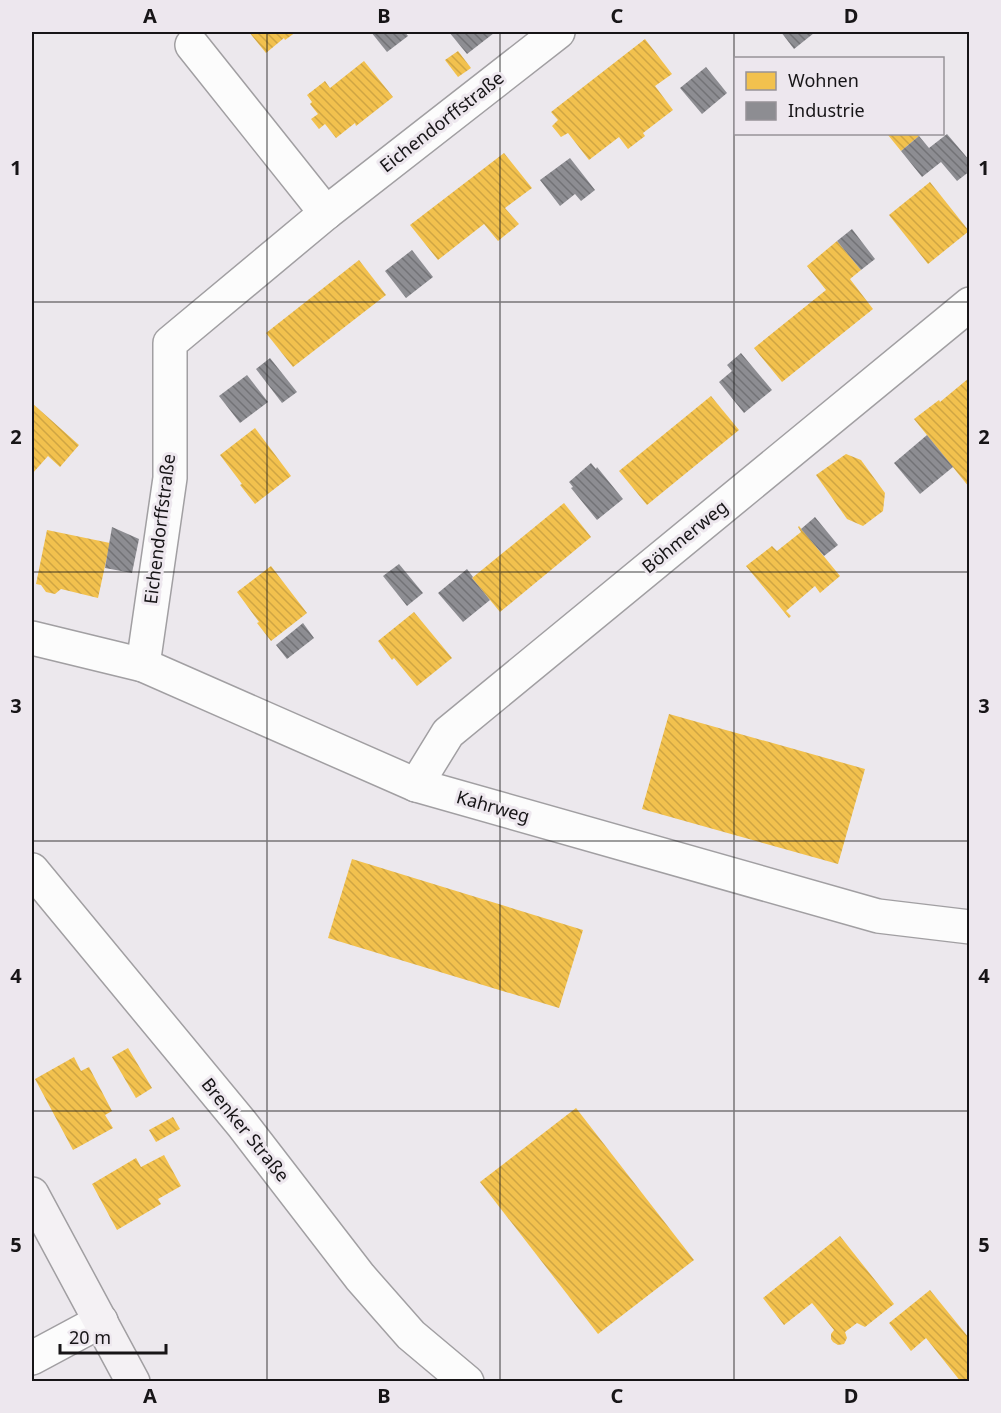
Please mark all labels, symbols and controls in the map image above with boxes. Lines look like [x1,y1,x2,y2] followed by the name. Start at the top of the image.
[143,2,157,29] text: A
[377,2,391,29] text: B
[611,2,624,29] text: C
[844,2,858,29] text: D
[734,57,944,135] legend
[374,65,508,177] street label: Eichendorffstraße
[788,68,859,92] text: Wohnen
[788,98,865,122] text: Industrie
[10,154,22,181] text: 1
[978,154,990,181] text: 1
[10,423,22,450] text: 2
[978,423,990,450] text: 2
[138,452,180,605] street label: Eichendorffstraße
[637,494,732,578] street label: Böhmerweg
[10,692,22,719] text: 3
[978,692,990,719] text: 3
[454,784,533,828] street label: Kahrweg
[10,962,22,989] text: 4
[978,962,990,989] text: 4
[196,1072,295,1186] street label: Brenker Straße
[10,1231,22,1258] text: 5
[978,1231,990,1258] text: 5
[60,1317,166,1355] scale bar
[69,1325,111,1349] text: 20 m
[143,1382,157,1409] text: A
[377,1382,391,1409] text: B
[611,1382,624,1409] text: C
[844,1382,858,1409] text: D

